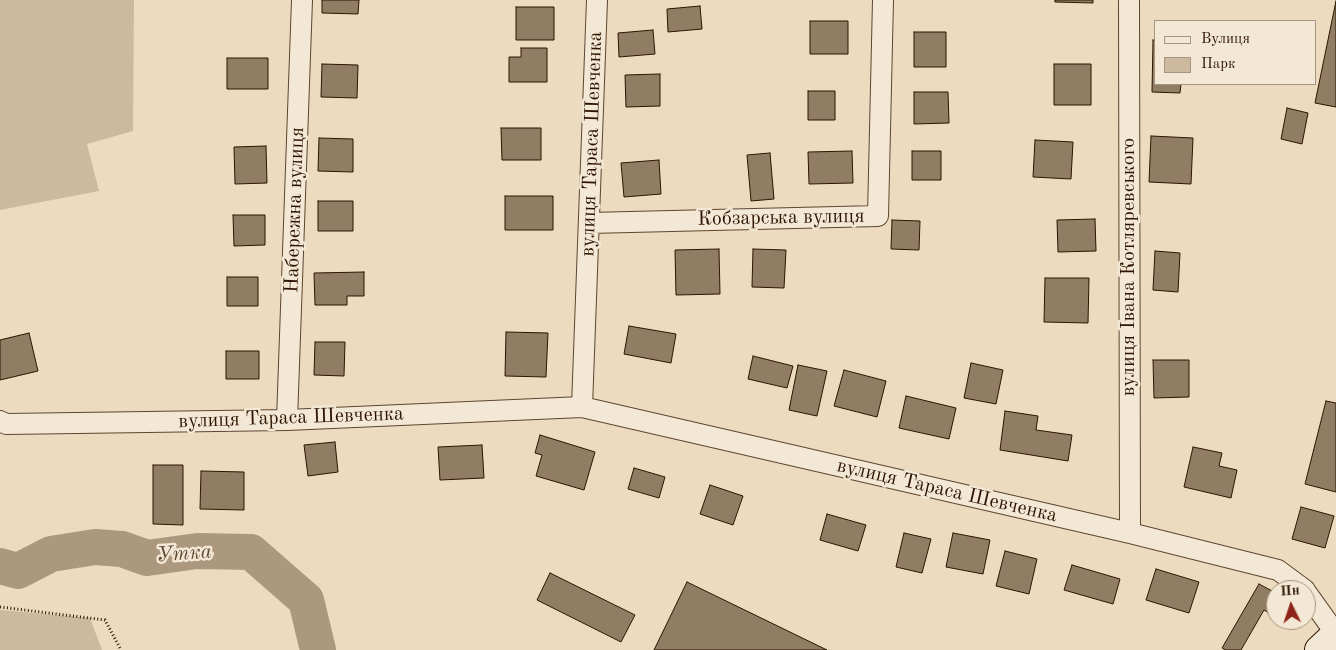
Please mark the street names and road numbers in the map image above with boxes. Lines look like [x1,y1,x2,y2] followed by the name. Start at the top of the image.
[576,31,608,257] street label: вулиця Тараса Шевченка
[280,126,310,294] street label: Набережна вулиця
[1117,138,1141,396] street label: вулиця Івана Котляревського
[697,205,865,231] street label: Кобзарська вулиця
[178,402,404,434] street label: вулиця Тараса Шевченка
[835,454,1059,528] street label: вулиця Тараса Шевченка

